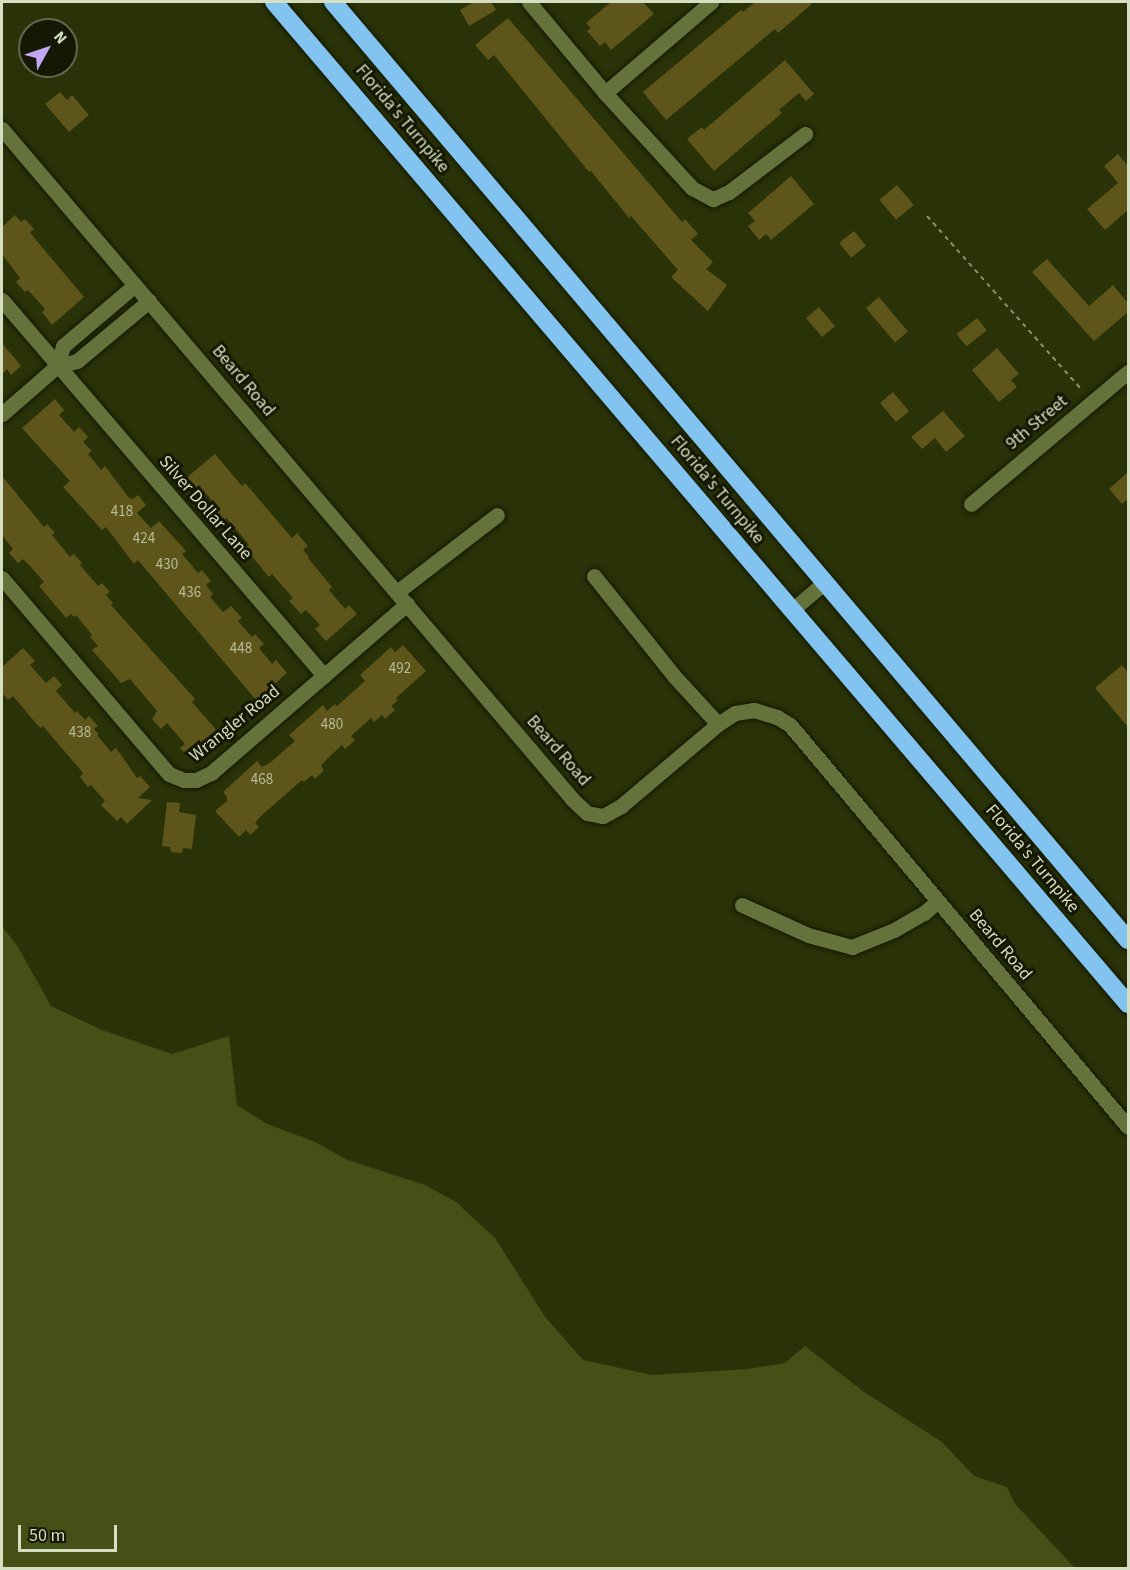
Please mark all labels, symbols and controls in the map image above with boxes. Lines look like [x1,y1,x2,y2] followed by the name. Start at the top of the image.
[18,18,78,78] north arrow
[48,27,72,49] text: N
[350,60,454,178] street label: Florida's Turnpike
[207,341,279,421] street label: Beard Road
[1002,391,1072,455] street label: 9th Street
[665,431,769,549] street label: Florida's Turnpike
[154,451,256,565] street label: Silver Dollar Lane
[111,503,133,521] house number: 418
[133,530,155,548] house number: 424
[156,556,178,574] house number: 430
[179,584,201,602] house number: 436
[230,640,252,658] house number: 448
[389,660,411,678] house number: 492
[185,681,285,767] street label: Wrangler Road
[521,711,595,791] street label: Beard Road
[321,716,343,734] house number: 480
[69,724,91,742] house number: 438
[251,771,273,789] house number: 468
[980,800,1084,918] street label: Florida's Turnpike
[964,905,1036,985] street label: Beard Road
[21,1513,120,1551] scale bar
[29,1523,65,1548] text: 50 m

